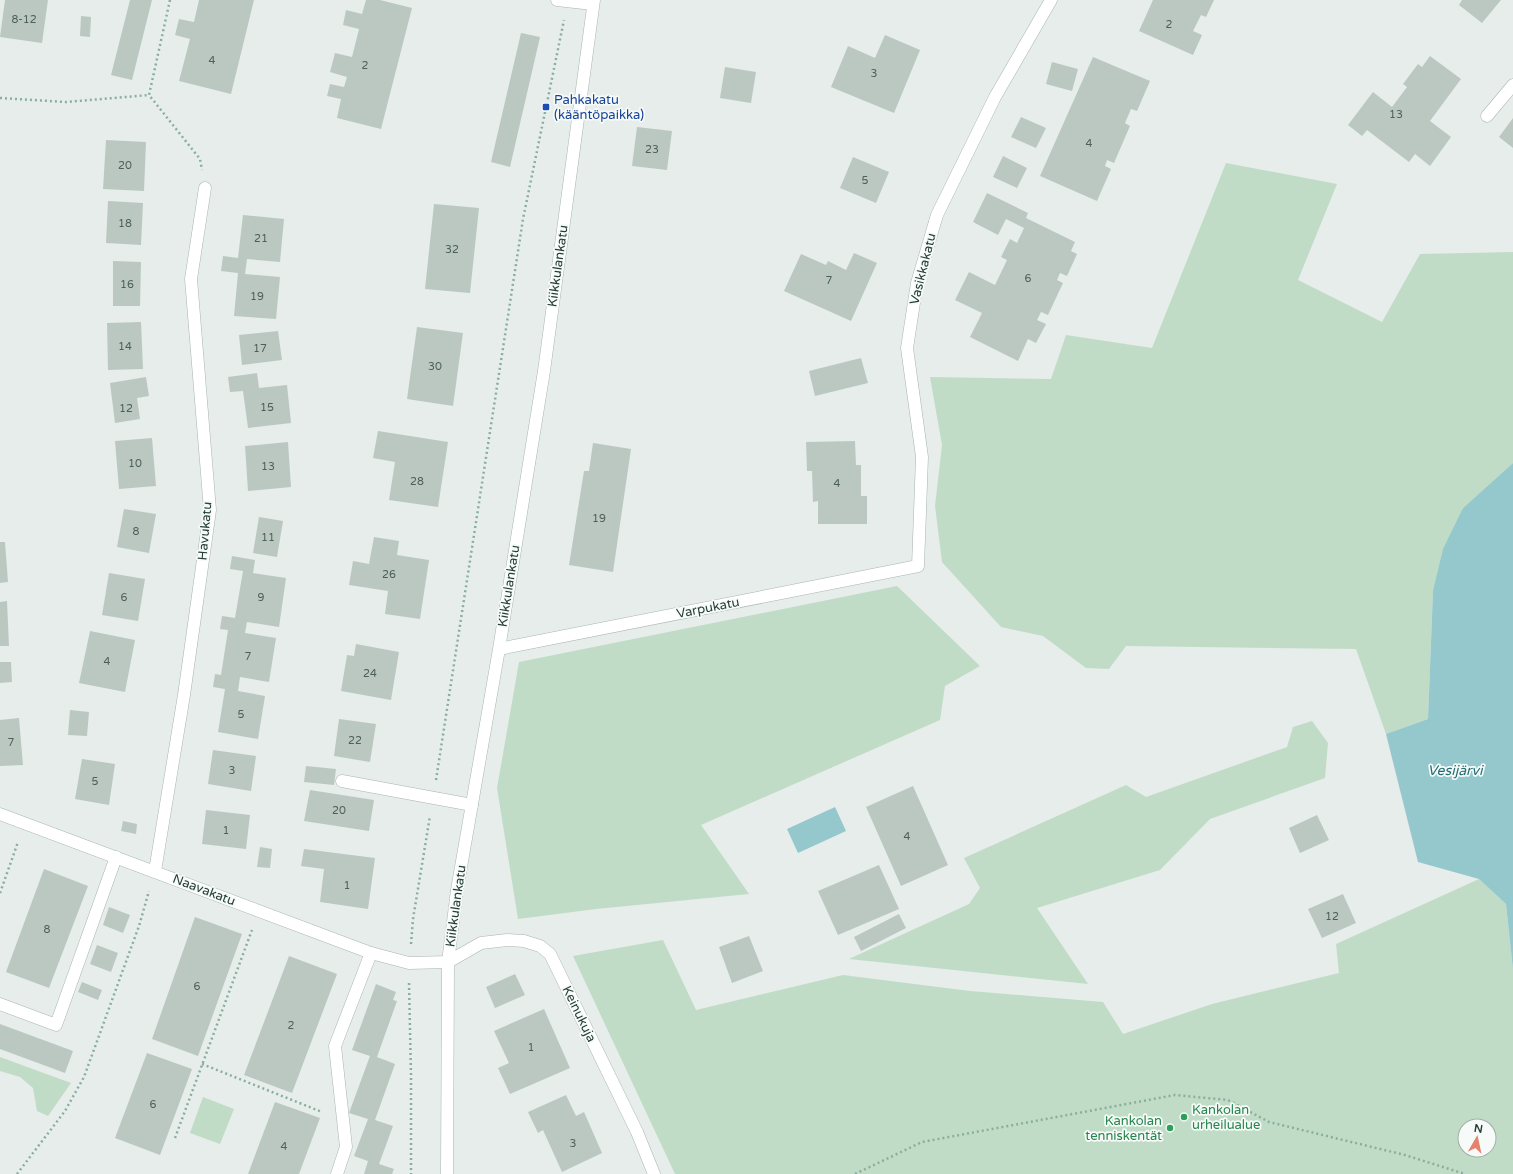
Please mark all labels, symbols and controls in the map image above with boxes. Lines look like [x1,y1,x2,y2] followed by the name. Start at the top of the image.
[11,13,37,26] house number: 8-12
[1166,18,1173,31] house number: 2
[209,54,216,67] house number: 4
[362,59,369,72] house number: 2
[871,67,878,80] house number: 3
[554,92,644,123] place label: Pahkakatu (kääntöpaikka)
[541,102,551,112] marker: Pahkakatu (kääntöpaikka)
[1389,108,1403,121] house number: 13
[1086,137,1093,150] house number: 4
[645,143,659,156] house number: 23
[118,159,132,172] house number: 20
[862,174,869,187] house number: 5
[118,217,132,230] house number: 18
[544,224,572,308] street label: Kiikkulankatu
[906,231,940,307] street label: Vasikkakatu
[254,232,268,245] house number: 21
[445,243,459,256] house number: 32
[1025,272,1032,285] house number: 6
[826,274,833,287] house number: 7
[120,278,134,291] house number: 16
[250,290,264,303] house number: 19
[118,340,132,353] house number: 14
[253,342,267,355] house number: 17
[428,360,442,373] house number: 30
[260,401,274,414] house number: 15
[119,402,133,415] house number: 12
[128,457,142,470] house number: 10
[261,460,275,473] house number: 13
[410,475,424,488] house number: 28
[834,477,841,490] house number: 4
[194,501,216,561] street label: Havukatu
[592,512,606,525] house number: 19
[133,525,140,538] house number: 8
[261,531,275,544] house number: 11
[495,544,523,628] street label: Kiikkulankatu
[382,568,396,581] house number: 26
[121,591,128,604] house number: 6
[258,591,265,604] house number: 9
[675,594,741,622] street label: Varpukatu
[245,650,252,663] house number: 7
[104,655,111,668] house number: 4
[363,667,377,680] house number: 24
[238,708,245,721] house number: 5
[348,734,362,747] house number: 22
[8,736,15,749] house number: 7
[1428,762,1484,779] water label: Vesijärvi
[229,764,236,777] house number: 3
[92,775,99,788] house number: 5
[332,804,346,817] house number: 20
[223,824,229,837] house number: 1
[904,830,911,843] house number: 4
[442,864,470,948] street label: Kiikkulankatu
[170,871,238,909] street label: Naavakatu
[344,879,350,892] house number: 1
[1325,910,1339,923] house number: 12
[44,923,51,936] house number: 8
[194,980,201,993] house number: 6
[559,983,599,1045] street label: Keinukuja
[288,1019,295,1032] house number: 2
[528,1041,534,1054] house number: 1
[150,1098,157,1111] house number: 6
[1192,1102,1260,1133] place label: Kankolan urheilualue
[1179,1112,1189,1122] marker: Kankolan urheilualue
[1085,1113,1162,1144] place label: Kankolan tenniskentät
[1457,1118,1497,1158] north arrow
[1473,1122,1484,1136] text: N
[1165,1123,1175,1133] marker: Kankolan tenniskentät
[570,1137,577,1150] house number: 3
[281,1140,288,1153] house number: 4

